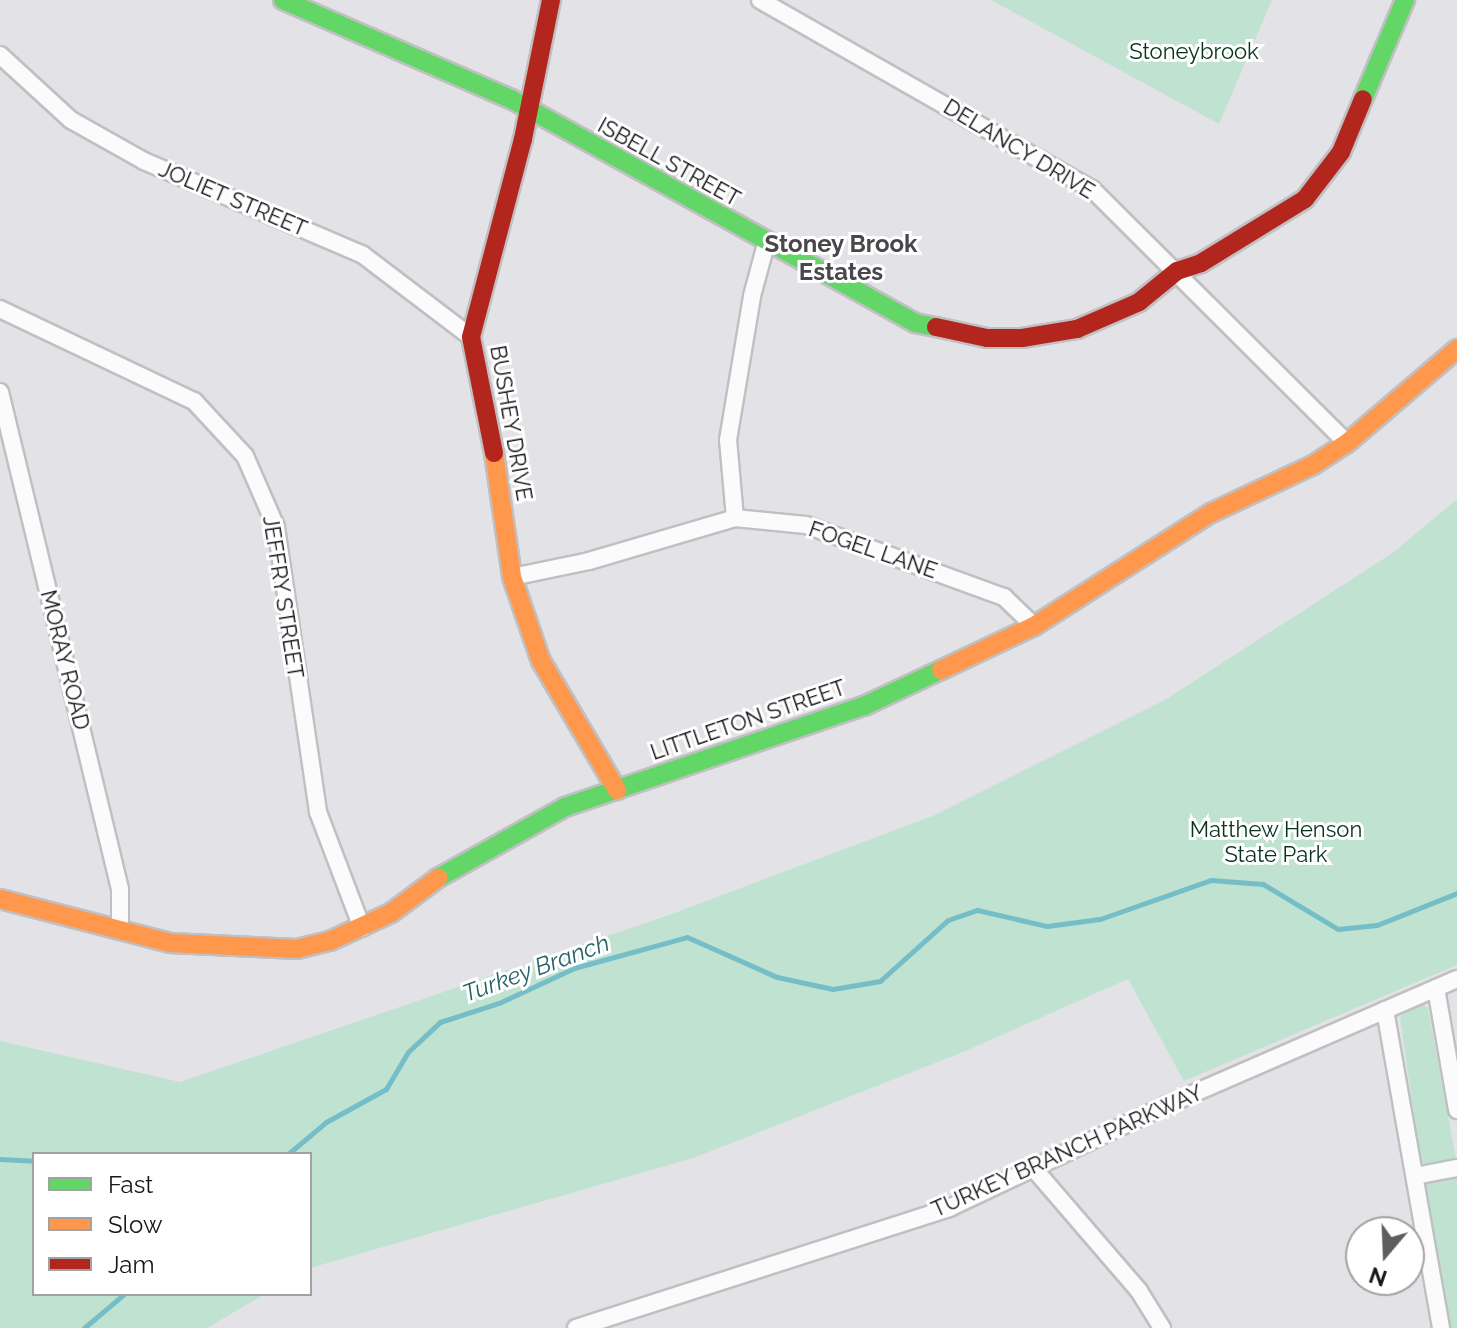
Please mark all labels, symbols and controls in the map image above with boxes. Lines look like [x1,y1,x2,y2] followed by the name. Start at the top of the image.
[1129,39,1259,65] park label: Stoneybrook
[938,93,1100,205] street label: DELANCY DRIVE
[593,112,745,212] street label: ISBELL STREET
[155,156,311,242] street label: JOLIET STREET
[764,230,918,286] district label: Stoney Brook Estates
[484,343,538,503] street label: BUSHEY DRIVE
[257,514,309,680] street label: JEFFRY STREET
[805,516,941,584] street label: FOGEL LANE
[35,587,95,733] street label: MORAY ROAD
[647,674,849,766] street label: LITTLETON STREET
[1189,816,1363,868] park label: Matthew Henson State Park
[459,928,613,1008] water label: Turkey Branch
[927,1079,1207,1223] street label: TURKEY BRANCH PARKWAY
[32,1152,312,1296] legend
[108,1170,153,1199] text: Fast
[108,1210,162,1239] text: Slow
[1345,1216,1425,1296] north arrow
[108,1250,154,1279] text: Jam
[1366,1262,1390,1292] text: N

